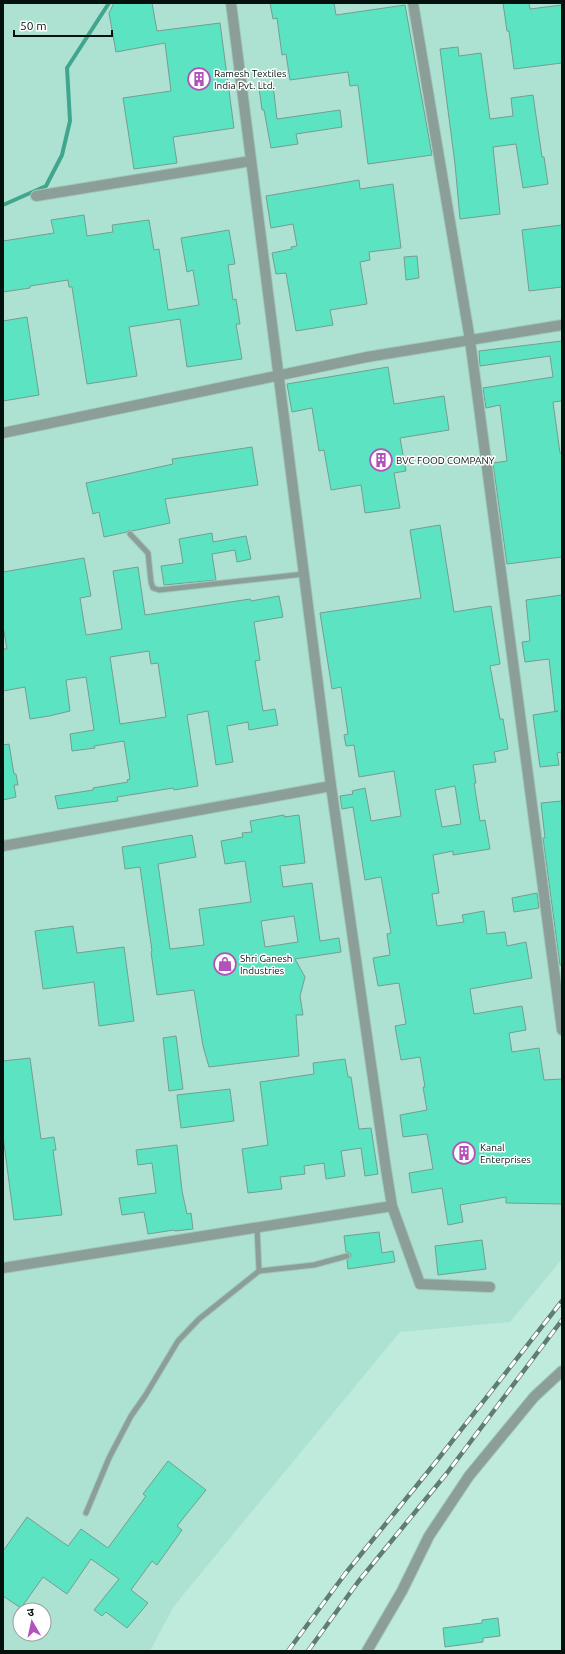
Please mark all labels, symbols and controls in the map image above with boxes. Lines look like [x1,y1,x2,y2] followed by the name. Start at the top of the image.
[14,12,112,38] scale bar
[20,19,47,32] text: 50 m
[186,66,212,92] building icon: Ramesh Textiles India Pvt. Ltd.
[214,68,286,91] place label: Ramesh Textiles India Pvt. Ltd.
[368,447,394,473] building icon: BVC FOOD COMPANY
[396,455,495,466] place label: BVC FOOD COMPANY
[212,951,238,977] shop icon: Shri Ganesh Industries
[240,953,293,976] place label: Shri Ganesh Industries
[451,1140,477,1166] building icon: Kanal Enterprises
[480,1142,531,1165] place label: Kanal Enterprises
[12,1602,52,1642] north arrow
[26,1606,35,1619] text: उ

